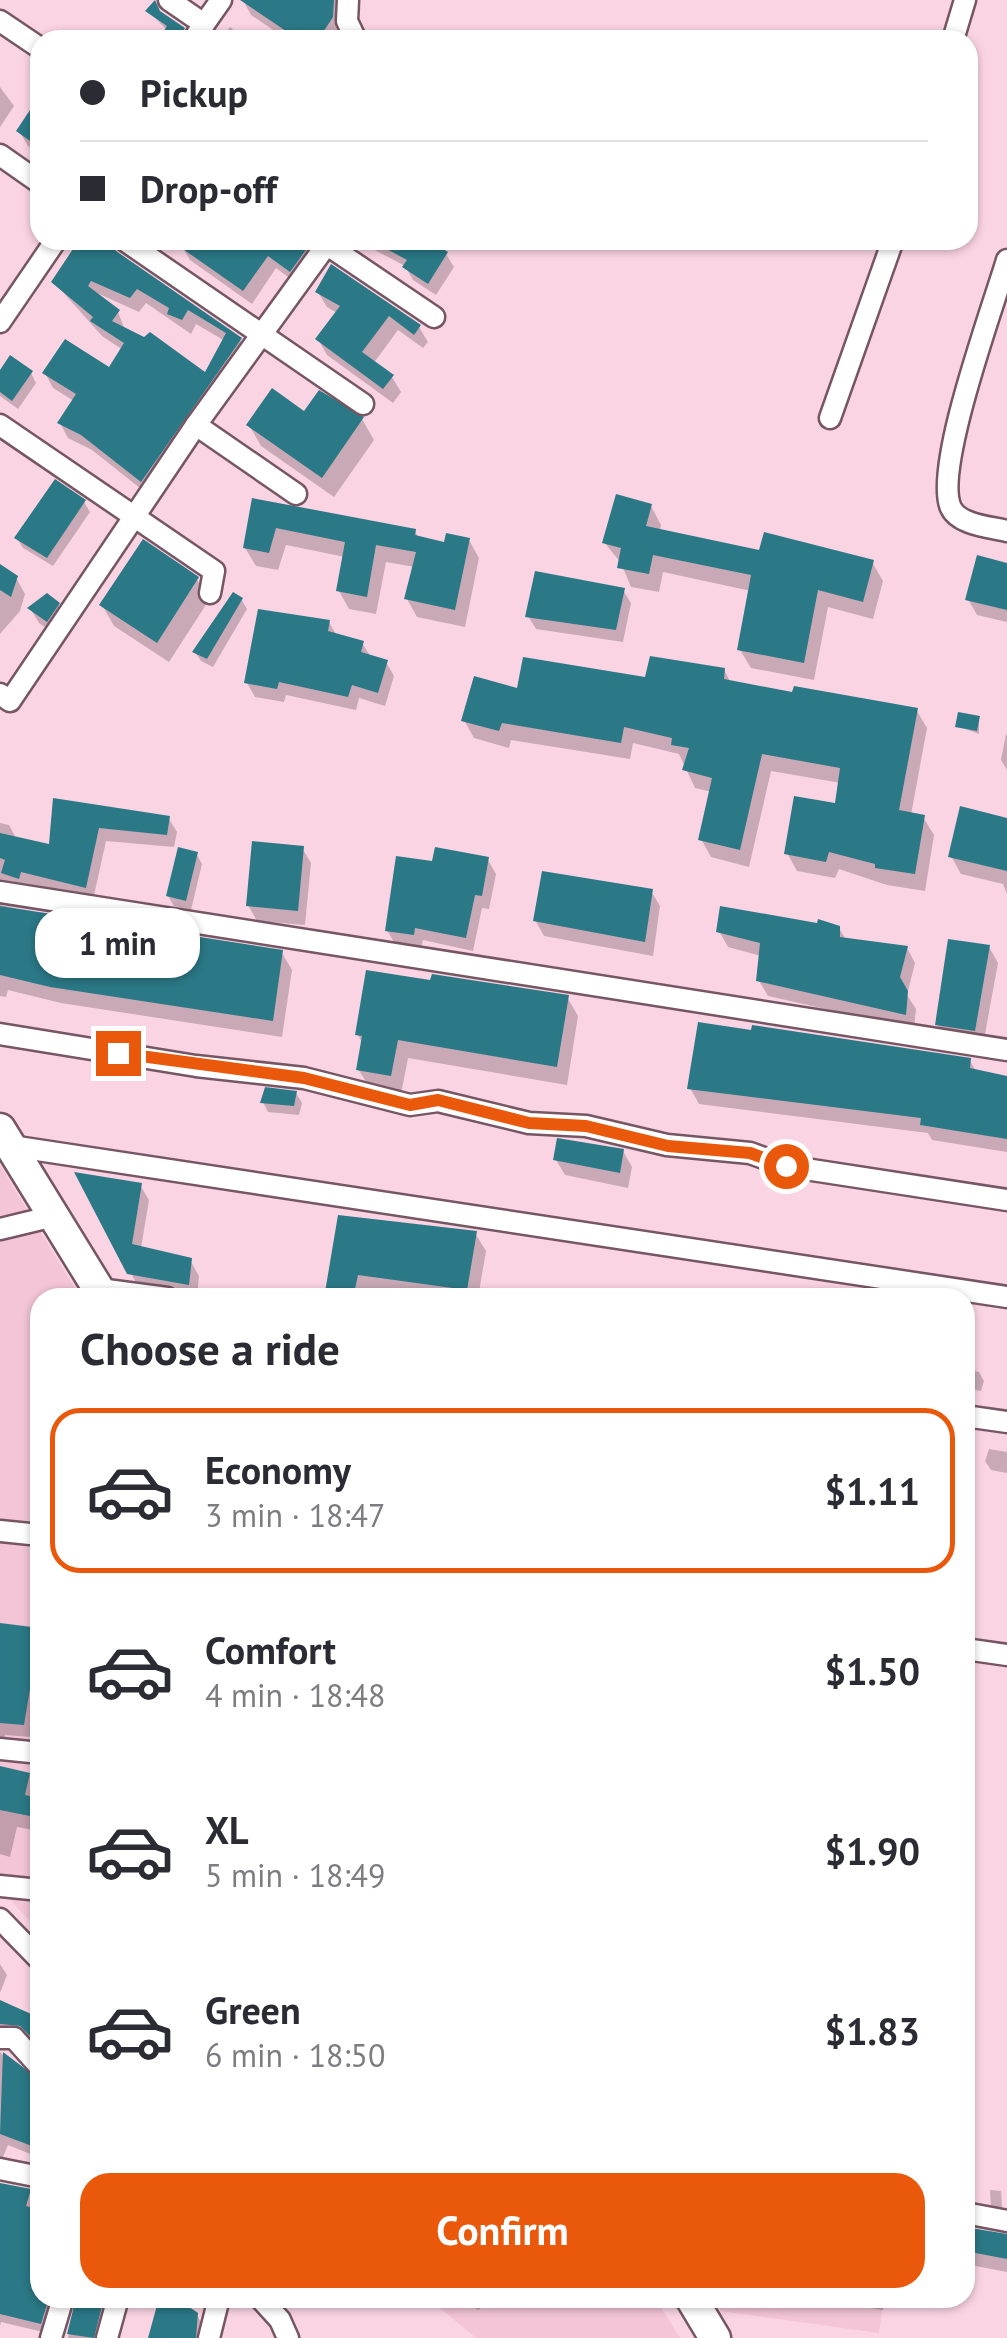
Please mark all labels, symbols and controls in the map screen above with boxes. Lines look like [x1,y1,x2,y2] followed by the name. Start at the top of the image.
[140,68,248,117] text: Pickup
[140,164,277,213] text: Drop-off
[36,908,200,978] callout: 1 min
[78,922,157,964] text: 1 min
[96,1031,141,1076] route end
[764,1144,809,1189] route start
[80,1319,340,1377] text: Choose a ride
[205,1445,351,1494] text: Economy
[85,1446,175,1536] icon: car
[824,1466,920,1515] text: $1.11
[205,1494,385,1536] text: 3 min · 18:47
[205,1625,336,1674] text: Comfort
[85,1626,175,1716] icon: car
[824,1646,920,1695] text: $1.50
[205,1674,385,1716] text: 4 min · 18:48
[205,1805,249,1854] text: XL
[85,1806,175,1896] icon: car
[824,1826,920,1875] text: $1.90
[205,1854,385,1896] text: 5 min · 18:49
[205,1985,301,2034] text: Green
[85,1986,175,2076] icon: car
[824,2006,920,2055] text: $1.83
[205,2034,385,2076] text: 6 min · 18:50
[80,2173,925,2288] button: Confirm

